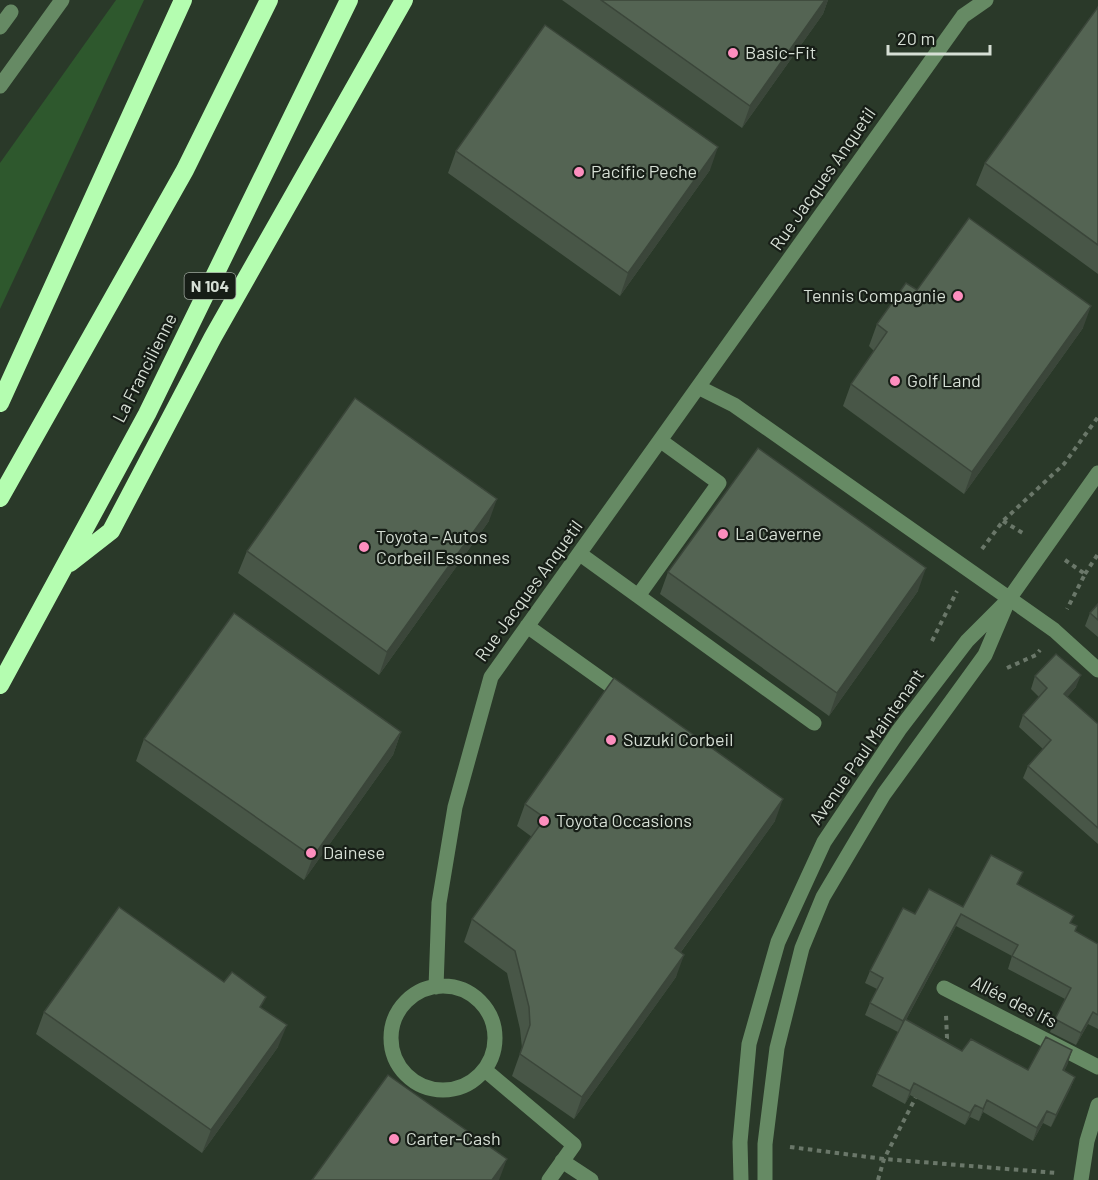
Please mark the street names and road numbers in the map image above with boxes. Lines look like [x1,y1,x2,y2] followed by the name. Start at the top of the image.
[765,103,880,254] street label: Rue Jacques Anquetil
[184,273,236,299] road number: N 104
[107,309,181,426] street label: La Francilienne
[470,516,587,665] street label: Rue Jacques Anquetil
[804,664,928,829] street label: Avenue Paul Maintenant
[968,970,1061,1032] street label: Allée des Ifs

